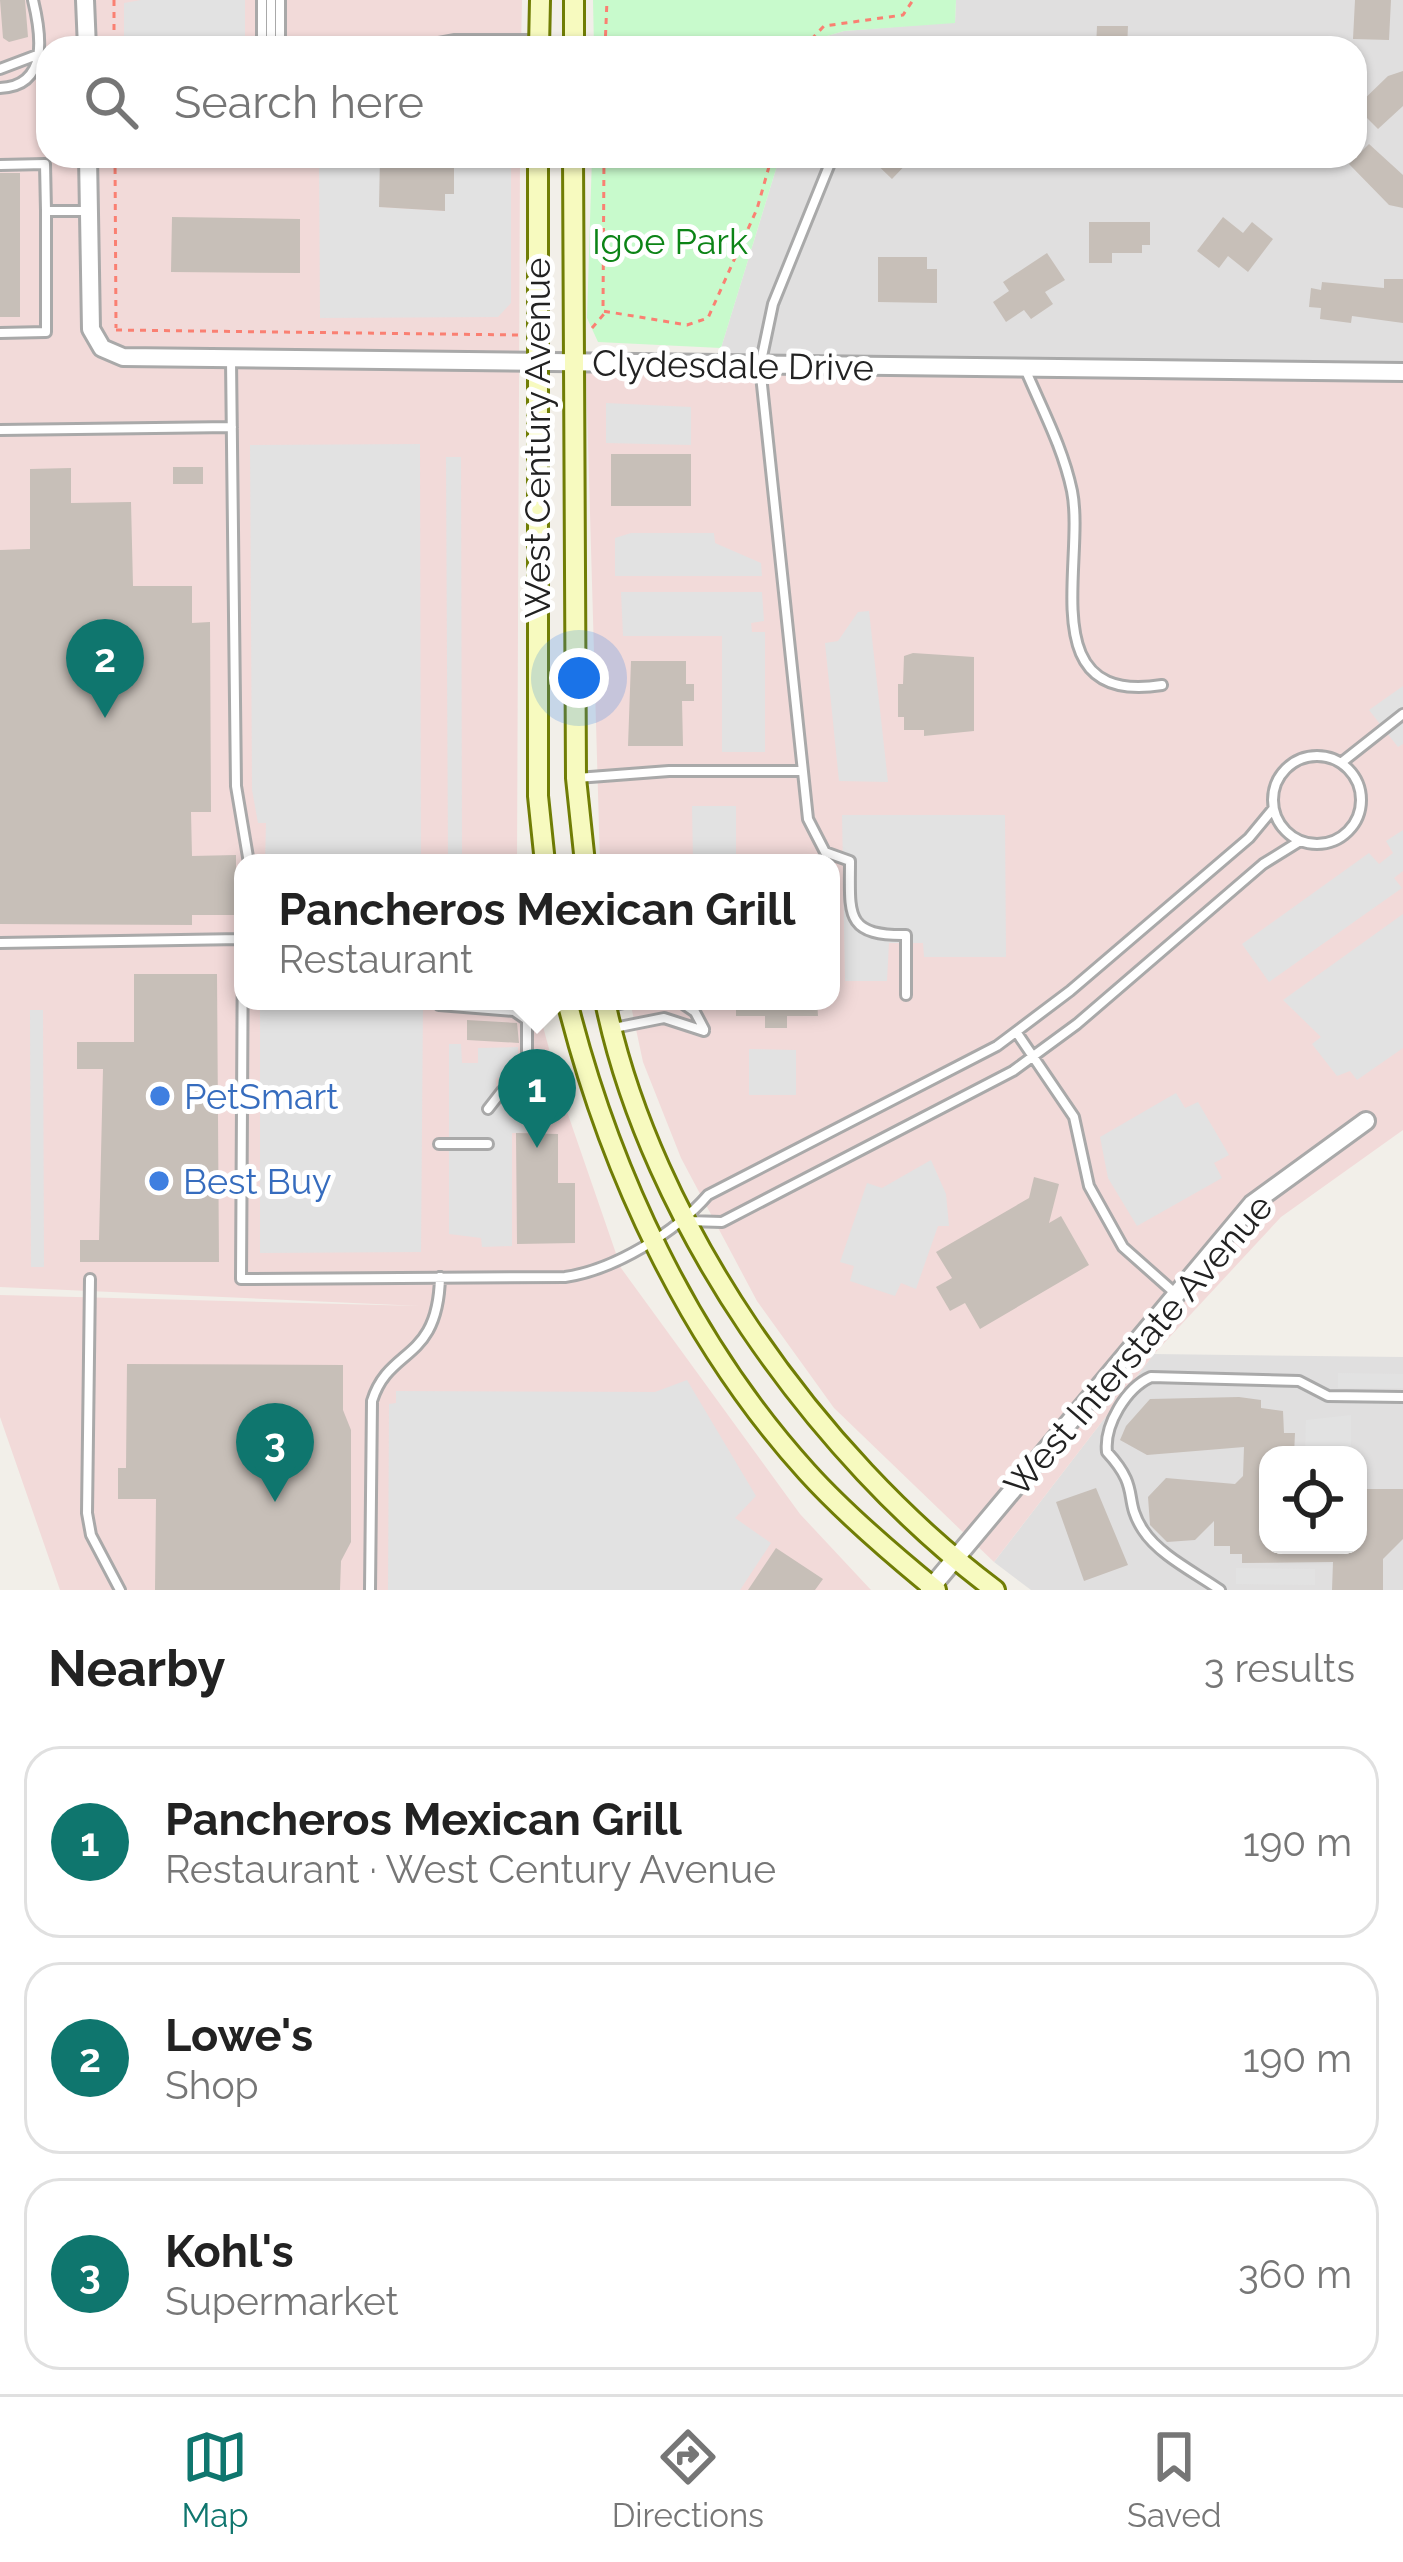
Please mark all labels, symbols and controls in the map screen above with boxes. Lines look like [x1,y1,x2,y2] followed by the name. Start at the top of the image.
[36,36,1367,168] search box
[78,69,144,135] icon: search
[174,76,424,129] text: Search here
[592,220,748,262] park label: Igoe Park
[516,258,558,618] street label: West Century Avenue
[592,342,874,388] street label: Clydesdale Drive
[66,619,144,718] pin: 2
[549,648,609,708] your location
[234,854,840,1010] popup
[279,883,795,936] text: Pancheros Mexican Grill
[279,936,473,982] text: Restaurant
[498,1049,576,1148] pin: 1
[184,1075,338,1117] place label: PetSmart
[147,1083,173,1109] marker: PetSmart
[183,1160,332,1202] place label: Best Buy
[146,1168,172,1194] marker: Best Buy
[995,1185,1281,1505] street label: West Interstate Avenue
[236,1403,314,1502] pin: 3
[1259,1446,1367,1554] map controls
[1259,1446,1367,1554] button: locate
[48,1638,225,1698] text: Nearby
[1204,1645,1355,1691] text: 3 results
[165,1793,682,1846] text: Pancheros Mexican Grill
[80,1819,100,1865] text: 1
[1243,1819,1352,1865] text: 190 m
[165,1846,776,1892] text: Restaurant · West Century Avenue
[165,2009,313,2062] text: Lowe's
[79,2035,101,2081] text: 2
[1243,2035,1352,2081] text: 190 m
[165,2062,259,2108] text: Shop
[165,2225,294,2278] text: Kohl's
[79,2251,101,2297] text: 3
[1238,2251,1352,2297] text: 360 m
[165,2278,399,2324] text: Supermarket
[182,2424,249,2535] tab: Map
[612,2424,764,2535] tab: Directions
[1127,2424,1221,2535] tab: Saved

